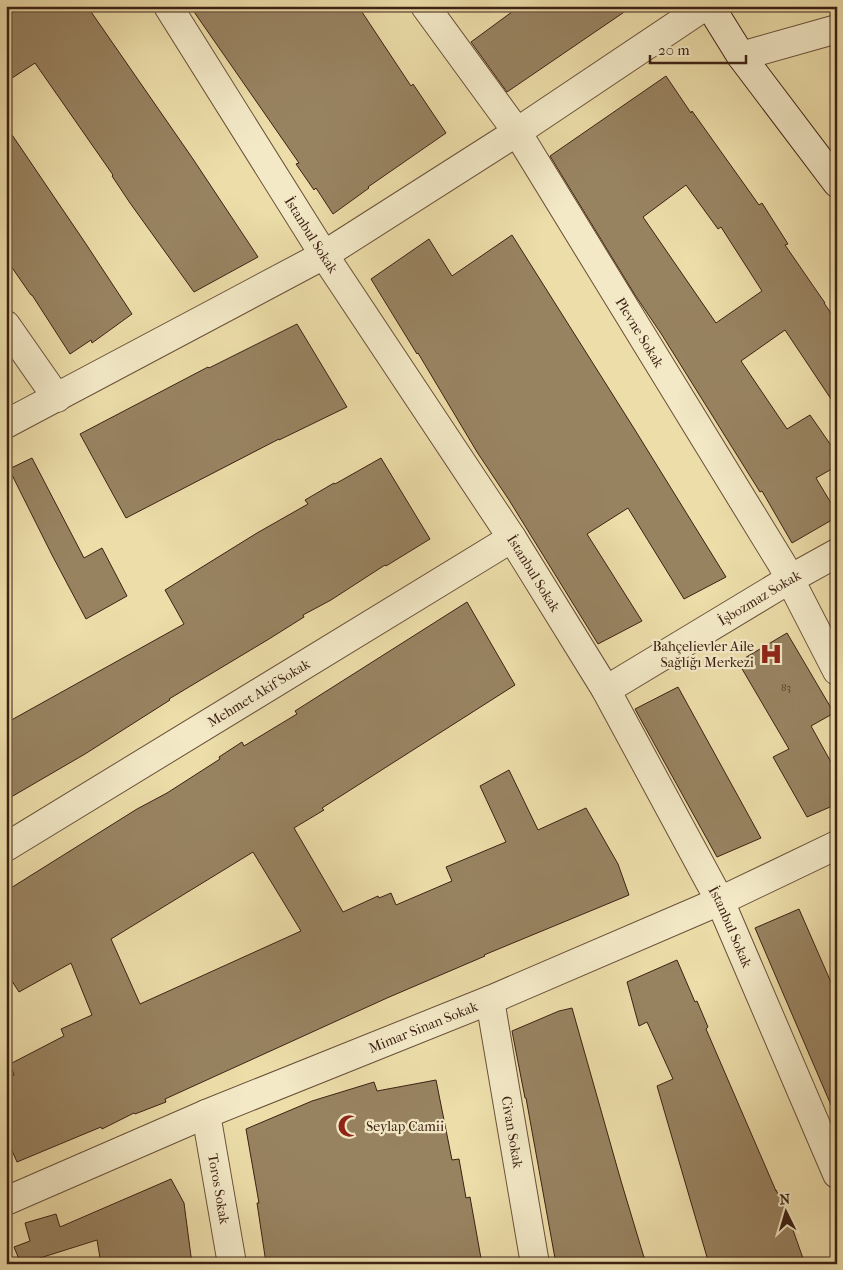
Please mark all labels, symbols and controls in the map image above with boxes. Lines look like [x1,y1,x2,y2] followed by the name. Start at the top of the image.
[650,32,747,64] scale bar
[658,41,690,59] text: 20 m
[281,194,342,277] street label: İstanbul Sokak
[611,294,668,371] street label: Plevne Sokak
[503,532,564,616] street label: İstanbul Sokak
[715,566,805,629] street label: İşbozmaz Sokak
[652,638,754,671] place label: Bahçelievler Aile Sağlığı Merkezi
[758,641,784,667] hospital icon: Bahçelievler Aile Sağlığı Merkezi
[204,655,314,731] street label: Mehmet Akif Sokak
[781,681,791,694] house number: 83
[705,883,756,971] street label: İstanbul Sokak
[366,997,481,1057] street label: Mimar Sinan Sokak
[498,1095,527,1170] street label: Civan Sokak
[336,1113,362,1139] mosque icon: Seylap Camii
[366,1118,444,1135] place label: Seylap Camii
[204,1152,233,1226] street label: Toros Sokak
[760,1188,810,1238] north arrow
[779,1191,791,1208] text: N

